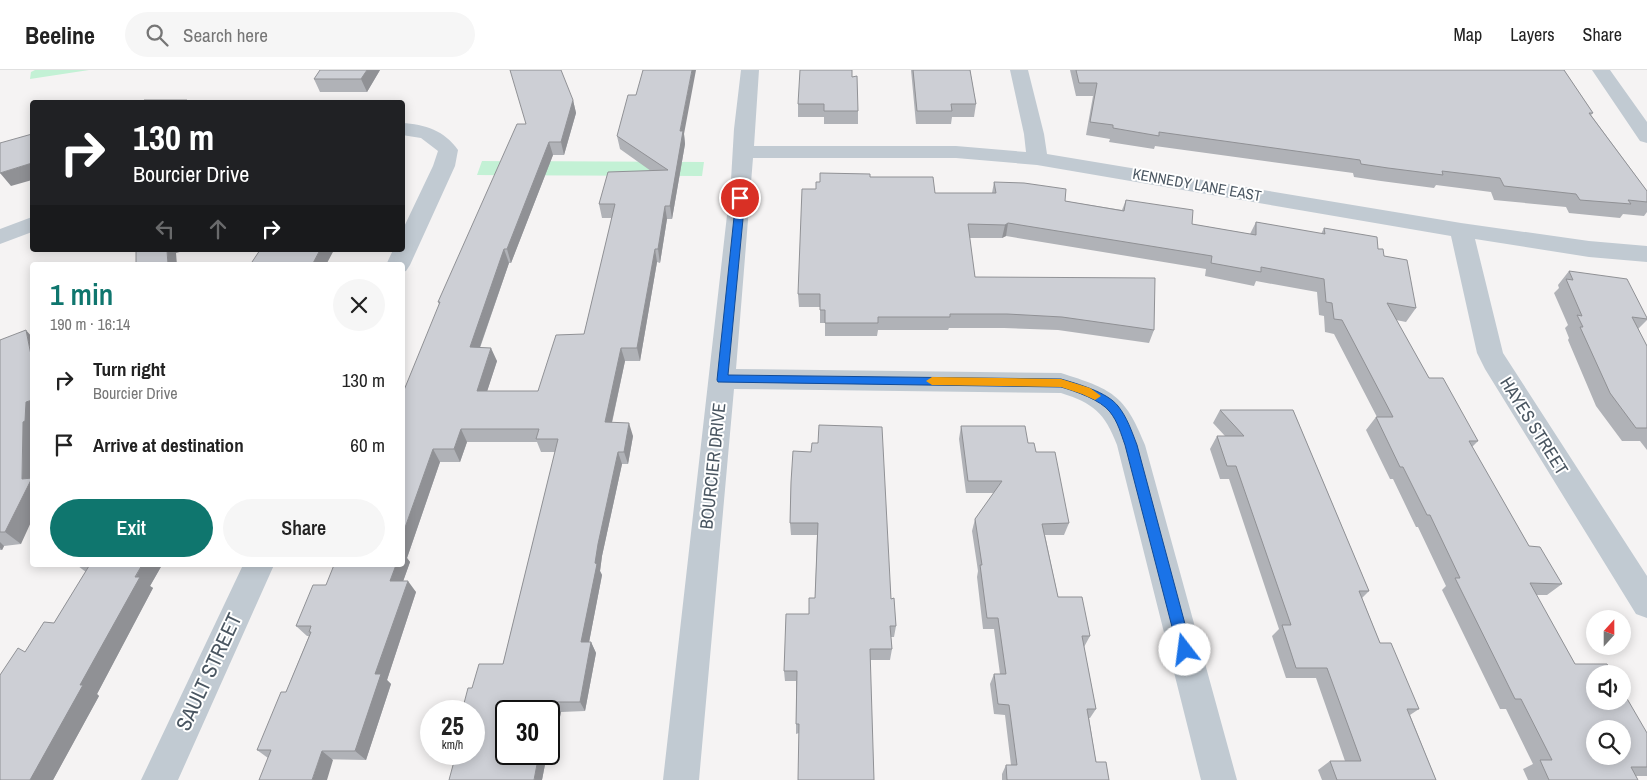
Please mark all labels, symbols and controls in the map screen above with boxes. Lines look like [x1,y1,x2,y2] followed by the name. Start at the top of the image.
[125,12,475,57] search box
[25,19,95,51] text: Beeline
[143,21,171,49] icon: search
[183,22,268,48] text: Search here
[1454,22,1482,47] text: Map
[1510,22,1555,47] text: Layers
[1583,22,1622,47] text: Share
[133,114,214,161] text: 130 m
[50,120,115,185] icon: right
[133,159,249,189] text: Bourcier Drive
[1131,163,1264,206] street label: KENNEDY LANE EAST
[719,177,761,219] pin
[726,184,754,212] icon: arrive
[151,215,179,243] icon: left
[204,215,232,243] icon: ahead
[257,215,285,243] icon: right
[50,274,113,314] text: 1 min
[333,279,385,331] button: close
[50,313,130,335] text: 190 m · 16:14
[93,356,165,382] text: Turn right
[50,366,78,394] icon: right
[342,367,385,393] text: 130 m
[1494,372,1575,480] street label: HAYES STREET
[93,382,178,404] text: Bourcier Drive
[693,401,732,530] street label: BOURCIER DRIVE
[50,431,78,459] icon: arrive
[93,432,244,458] text: Arrive at destination
[350,432,385,458] text: 60 m
[50,499,213,557] button: Exit
[223,499,385,557] button: Share
[169,608,249,735] street label: SAULT STREET
[1586,610,1631,655] north arrow
[1586,610,1631,765] map controls
[1158,623,1210,675] position arrow
[1586,665,1631,710] button: sound
[495,700,560,765] speed limit sign: 30
[441,709,464,743] text: 25
[1586,720,1631,765] button: search
[442,737,463,753] text: km/h

